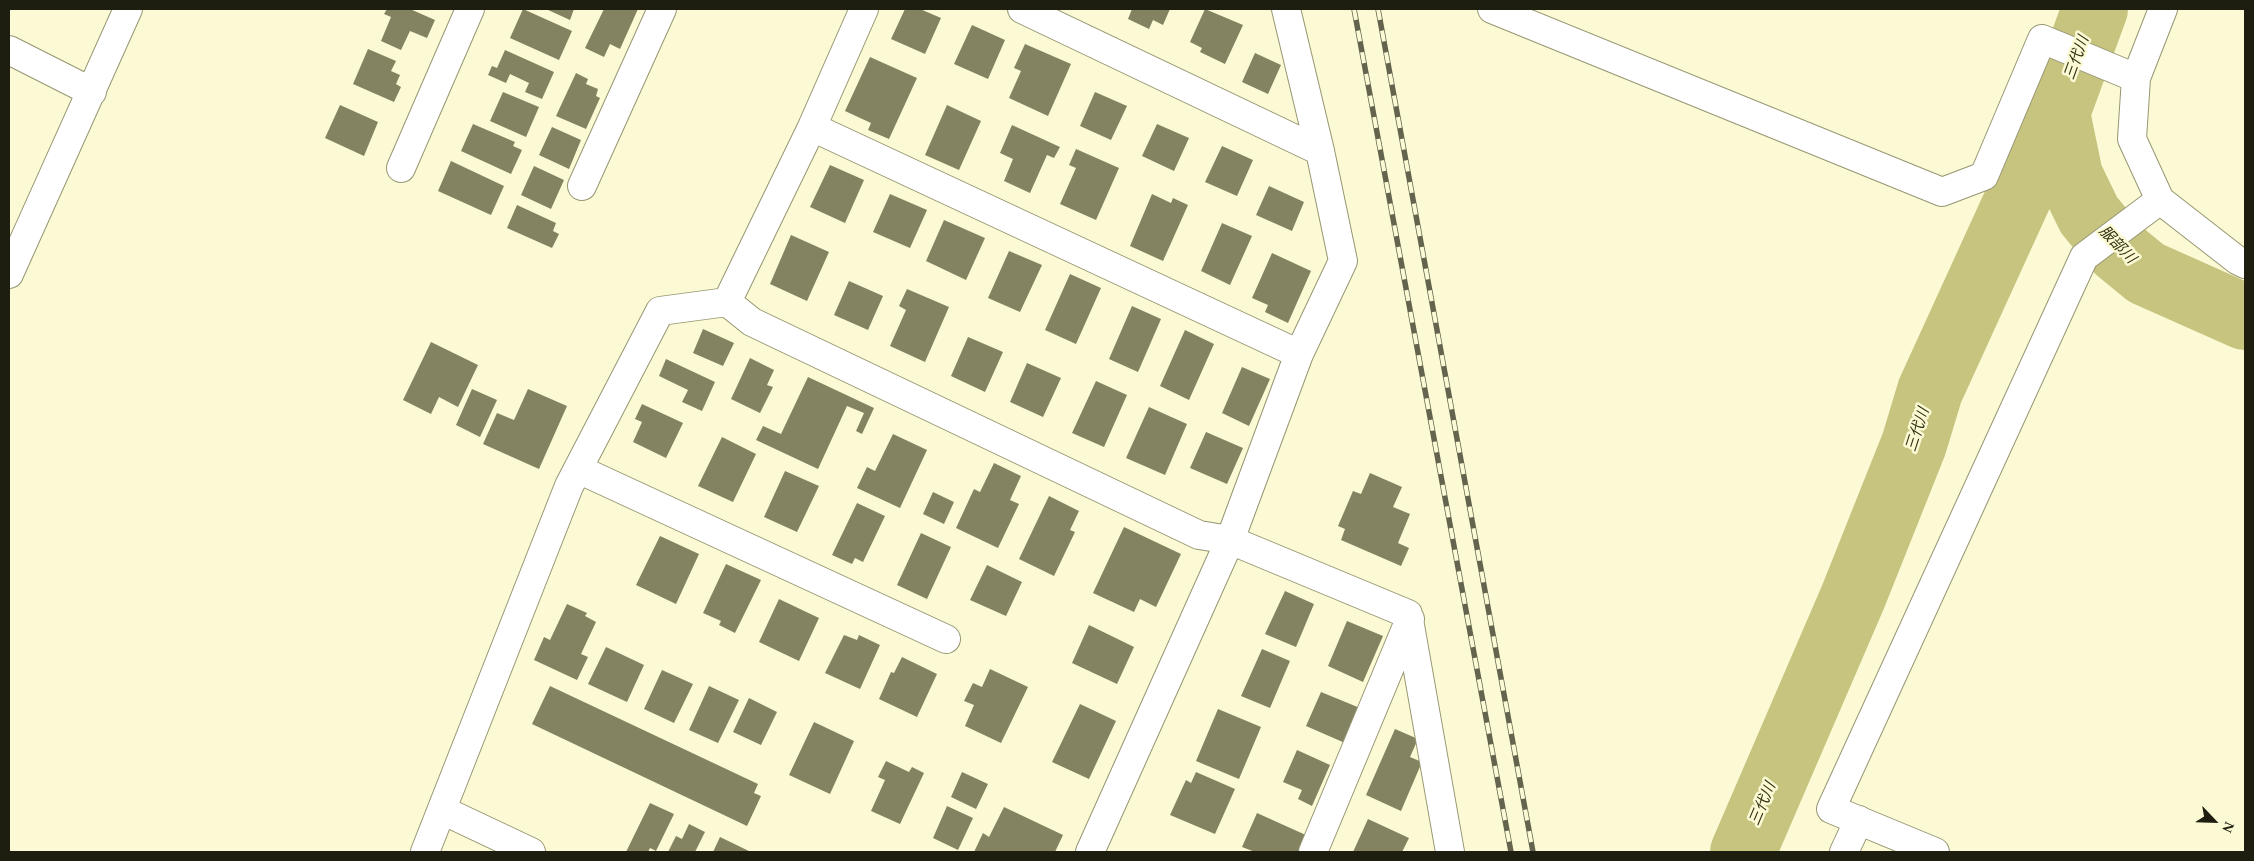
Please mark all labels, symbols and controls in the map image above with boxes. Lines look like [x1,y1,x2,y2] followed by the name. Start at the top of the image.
[2061,34,2093,82] water label: 三代川
[2095,223,2139,267] water label: 服部川
[1902,406,1934,454] water label: 三代川
[1746,780,1780,828] water label: 三代川
[2189,796,2239,846] north arrow
[2219,820,2237,835] text: N

